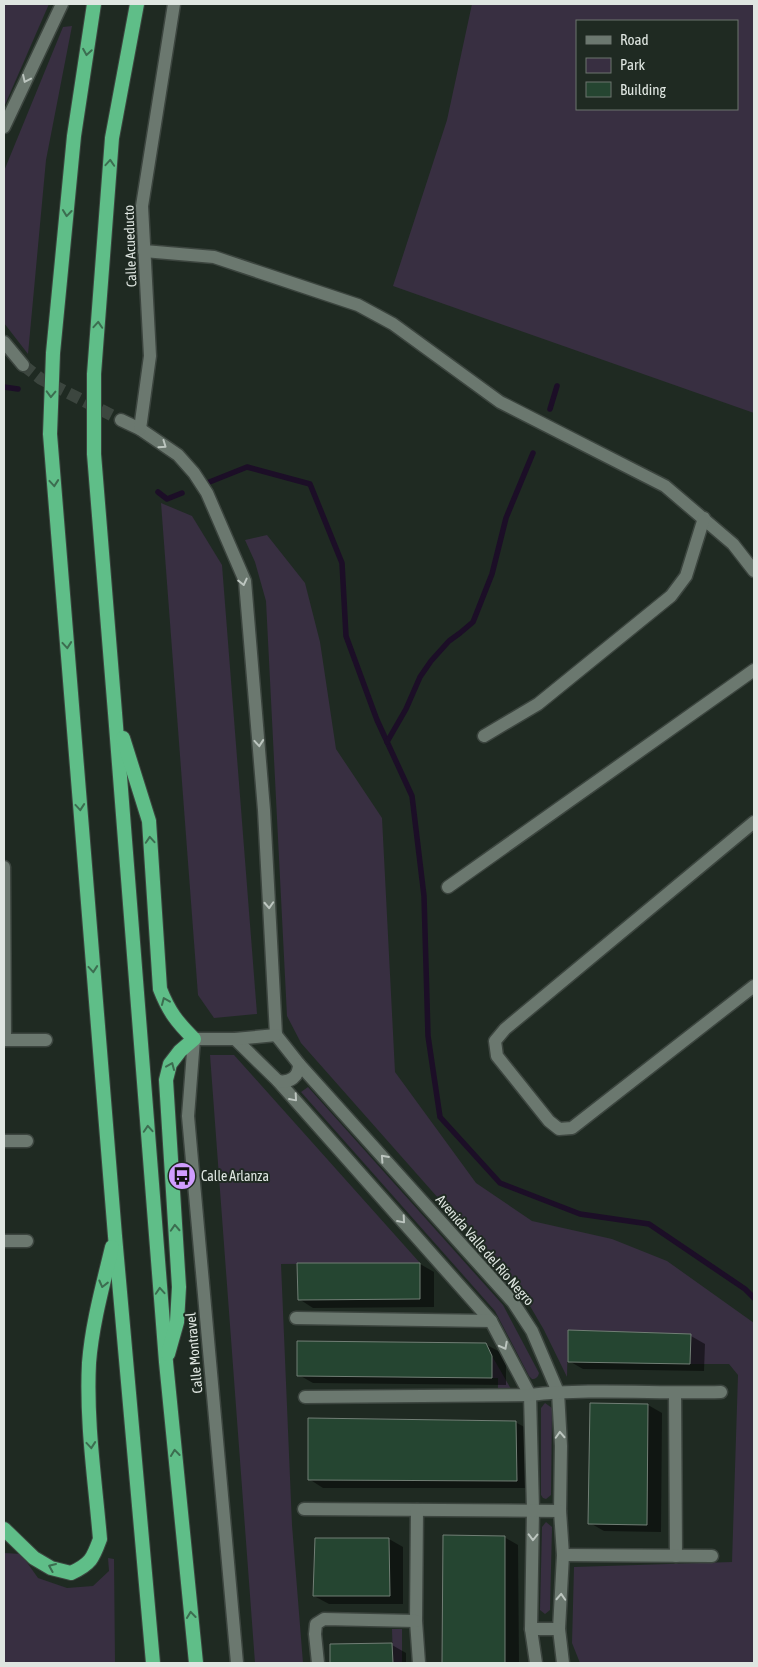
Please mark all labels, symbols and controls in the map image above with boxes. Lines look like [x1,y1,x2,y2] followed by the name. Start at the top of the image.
[576,20,738,110] legend
[620,31,649,48] text: Road
[82,48,93,56] one-way arrow
[620,56,645,73] text: Park
[21,74,32,83] one-way arrow
[620,81,666,98] text: Building
[104,159,115,167] one-way arrow
[121,204,139,288] street label: Calle Acueducto
[61,209,72,217] one-way arrow
[92,321,103,329] one-way arrow
[46,390,57,398] one-way arrow
[157,439,167,448] one-way arrow
[48,479,59,487] one-way arrow
[237,577,248,586] one-way arrow
[61,641,72,649] one-way arrow
[253,740,264,748] one-way arrow
[74,803,85,811] one-way arrow
[144,836,155,844] one-way arrow
[264,902,275,910] one-way arrow
[87,965,98,973] one-way arrow
[160,997,171,1006] one-way arrow
[164,1063,174,1072] one-way arrow
[288,1093,297,1102] one-way arrow
[142,1125,153,1133] one-way arrow
[380,1155,389,1164] one-way arrow
[167,1161,197,1191] bus stop icon: Calle Arlanza
[201,1168,269,1184] place label: Calle Arlanza
[433,1192,537,1308] street label: Avenida Valle del Río Negro
[396,1215,405,1224] one-way arrow
[170,1223,181,1231] one-way arrow
[98,1279,109,1288] one-way arrow
[155,1287,166,1295] one-way arrow
[182,1312,206,1394] street label: Calle Montravel
[498,1340,508,1349] one-way arrow
[555,1431,566,1439] one-way arrow
[86,1441,97,1449] one-way arrow
[170,1449,181,1457] one-way arrow
[527,1533,538,1541] one-way arrow
[48,1563,57,1573] one-way arrow
[555,1593,566,1601] one-way arrow
[186,1610,197,1618] one-way arrow

